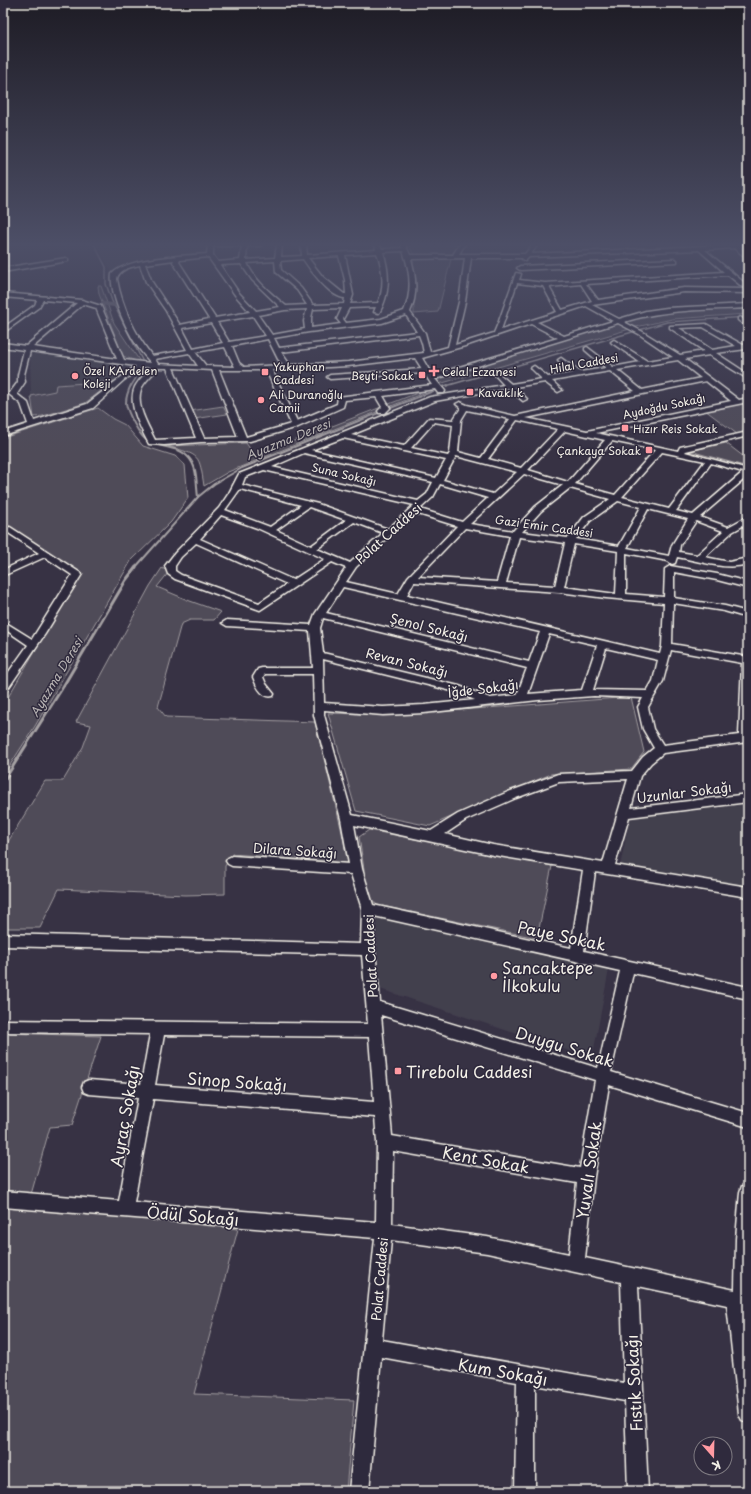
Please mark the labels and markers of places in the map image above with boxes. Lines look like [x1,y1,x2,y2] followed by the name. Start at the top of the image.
[273,358,325,388] place label: Yakuphan Caddesi
[83,362,157,392] place label: Özel KArdelen Koleji
[442,363,516,380] place label: Celal Eczanesi
[429,366,439,376] marker: Celal Eczanesi
[260,367,270,377] marker: Yakuphan Caddesi
[351,367,415,384] place label: Beyti Sokak
[417,370,427,380] marker: Beyti Sokak
[70,371,80,381] marker: Özel KArdelen Koleji
[478,384,524,401] place label: Kavaklık
[269,386,343,416] place label: Ali Duranoğlu Camii
[465,387,475,397] marker: Kavaklık
[256,395,266,405] marker: Ali Duranoğlu Camii
[633,420,719,437] place label: Hızır Reis Sokak
[620,423,630,433] marker: Hızır Reis Sokak
[557,442,642,459] place label: Çankaya Sokak
[644,445,654,455] marker: Çankaya Sokak
[502,955,593,997] place label: Sancaktepe İlkokulu
[489,971,499,981] marker: Sancaktepe İlkokulu
[406,1059,533,1083] place label: Tirebolu Caddesi
[393,1066,403,1076] marker: Tirebolu Caddesi

